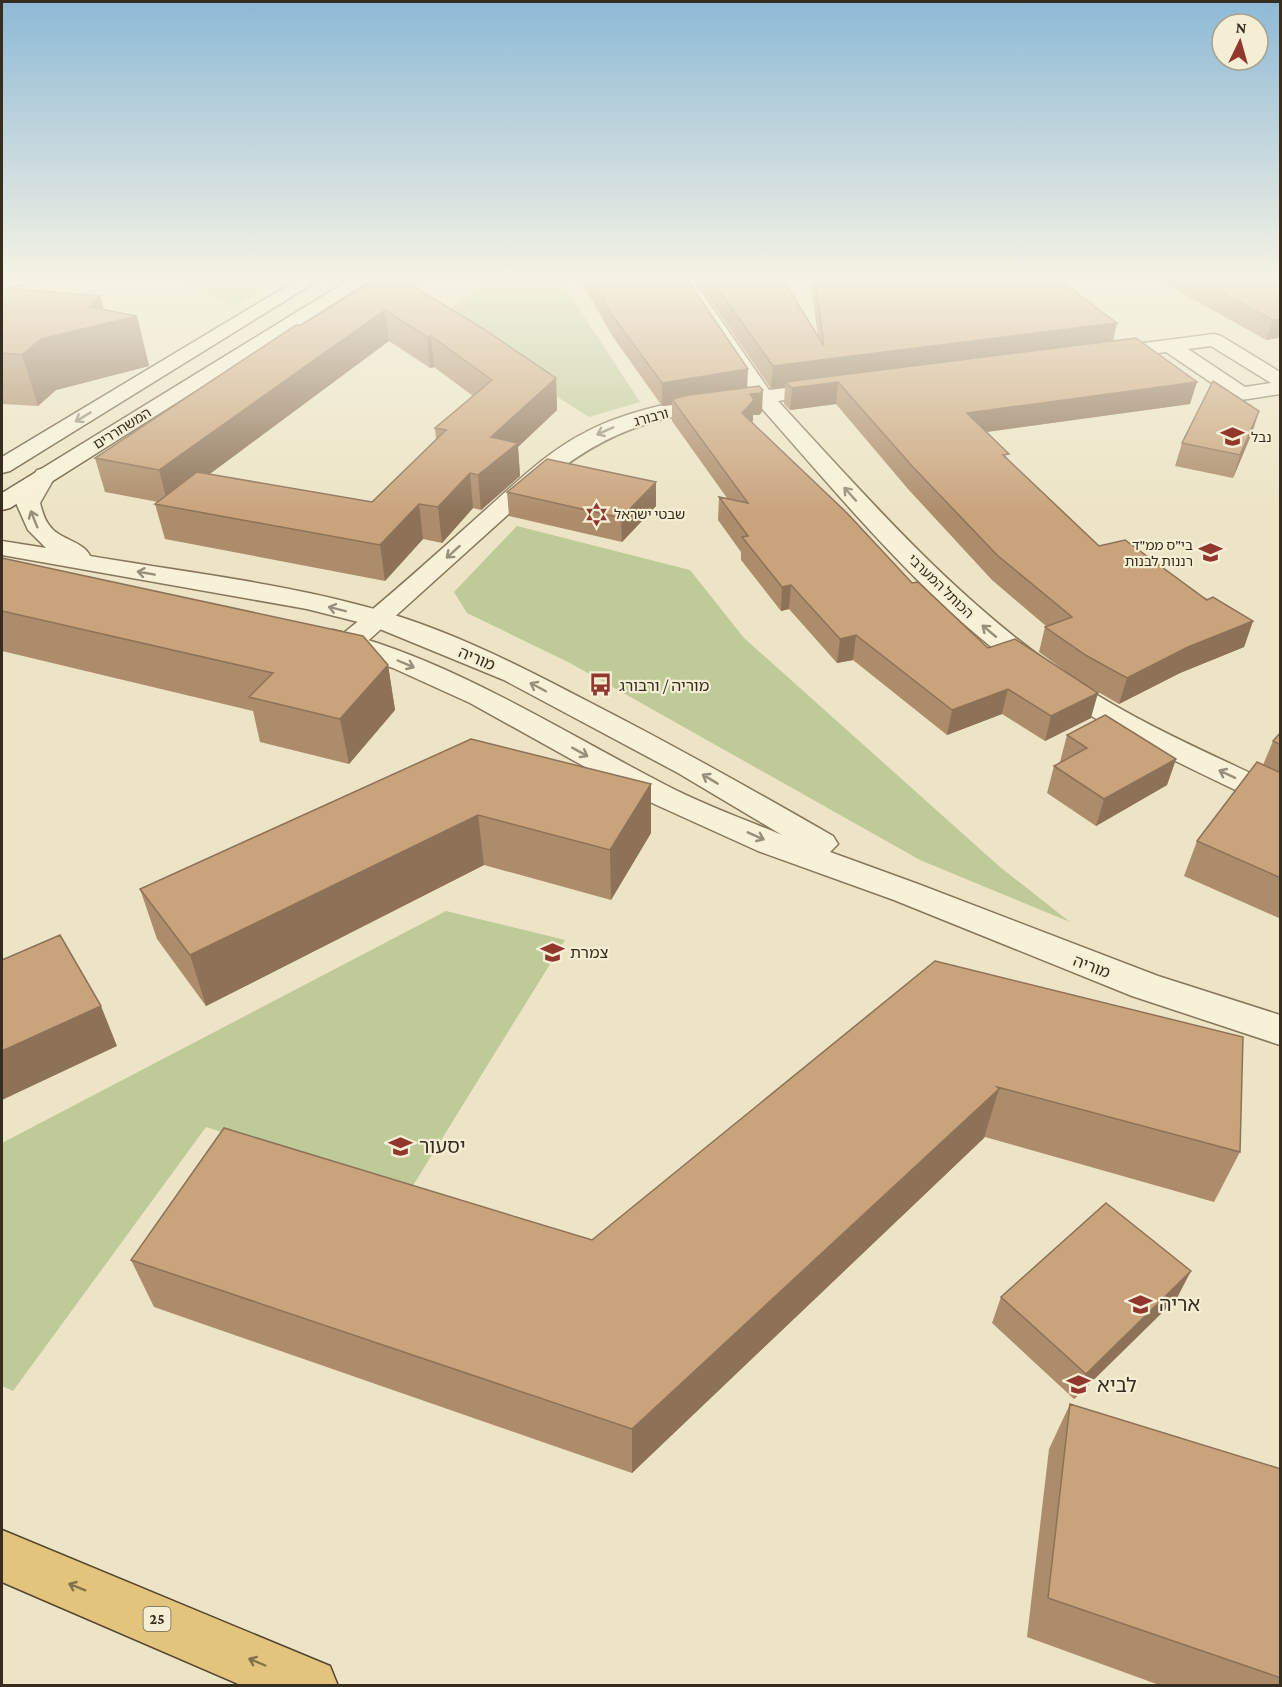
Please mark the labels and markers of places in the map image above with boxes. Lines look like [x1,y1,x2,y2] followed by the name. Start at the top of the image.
[1220,424,1246,450] school or university icon: נבל
[1251,429,1272,445] place label: נבל
[583,501,609,527] synagogue icon: שבטי ישראל
[614,506,685,522] place label: שבטי ישראל
[1125,537,1193,569] place label: בי"ס ממ"ד רננות לבנות
[1198,540,1224,566] school or university icon: בי"ס ממ"ד רננות לבנות
[588,672,614,698] bus stop icon: מוריה / ורבורג
[619,677,709,694] place label: מוריה / ורבורג
[539,939,565,965] school or university icon: צמרת
[570,944,609,961] place label: צמרת
[388,1133,414,1159] school or university icon: יסעור
[419,1135,466,1157] place label: יסעור
[1128,1291,1154,1317] school or university icon: אריה
[1159,1293,1200,1315] place label: אריה
[1066,1372,1092,1398] school or university icon: לביא
[1097,1374,1137,1396] place label: לביא

